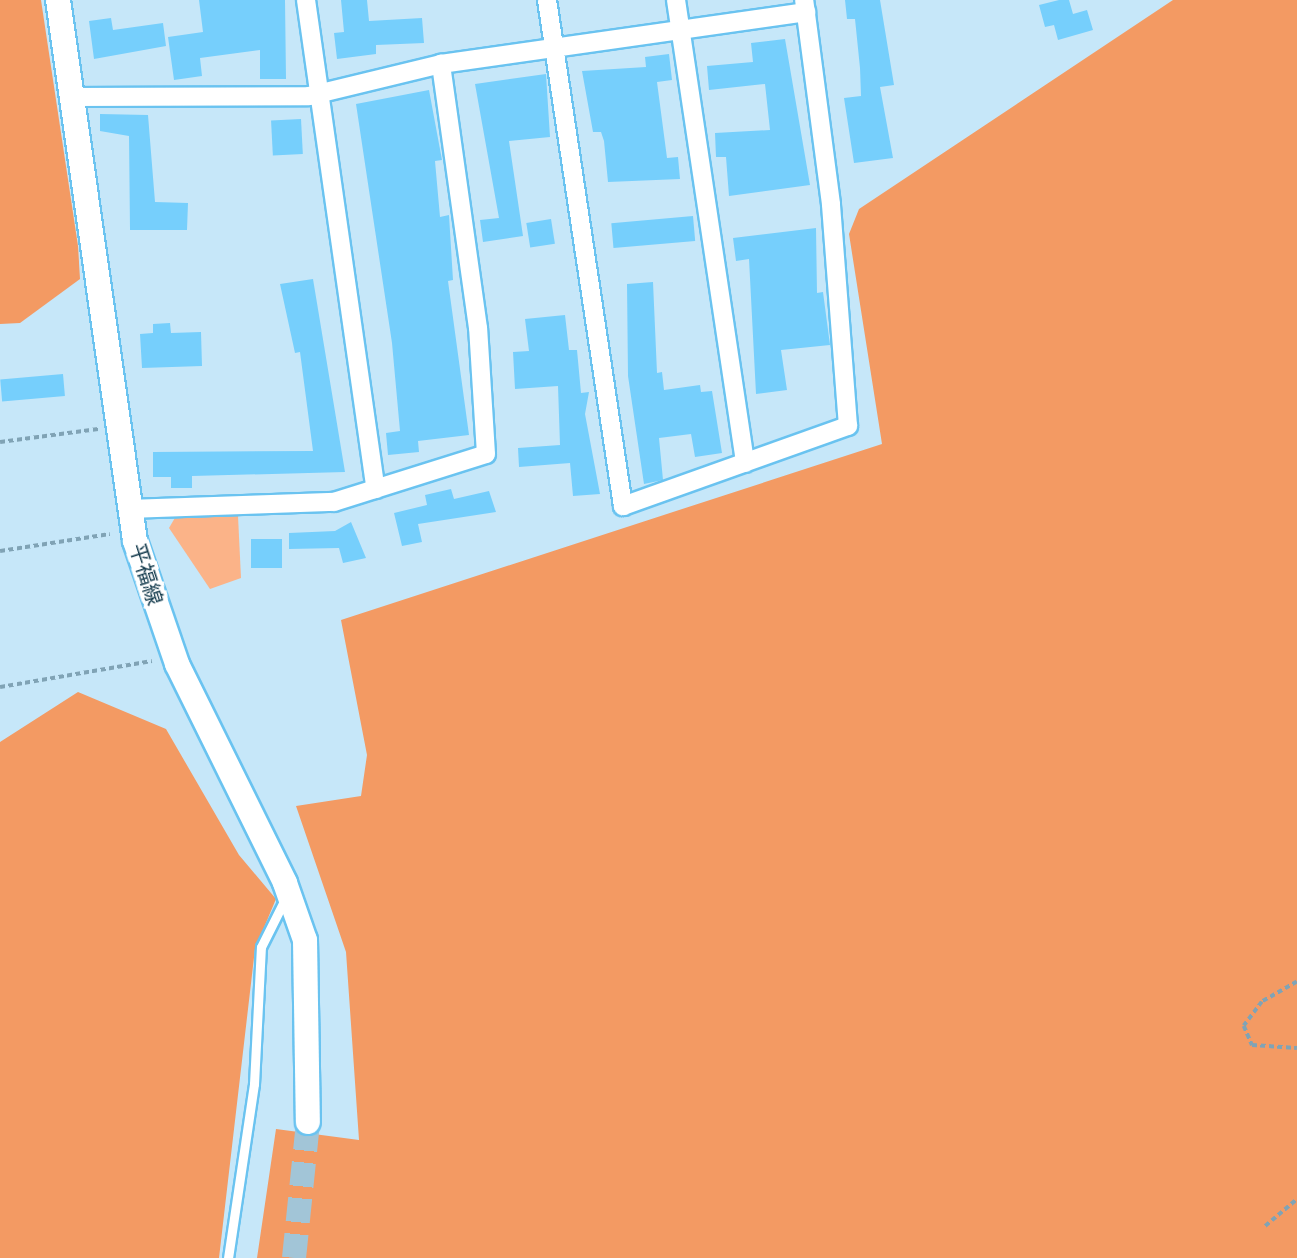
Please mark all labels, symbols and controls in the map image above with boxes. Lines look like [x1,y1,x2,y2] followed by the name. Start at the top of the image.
[125,540,169,608] street label: 平福線

